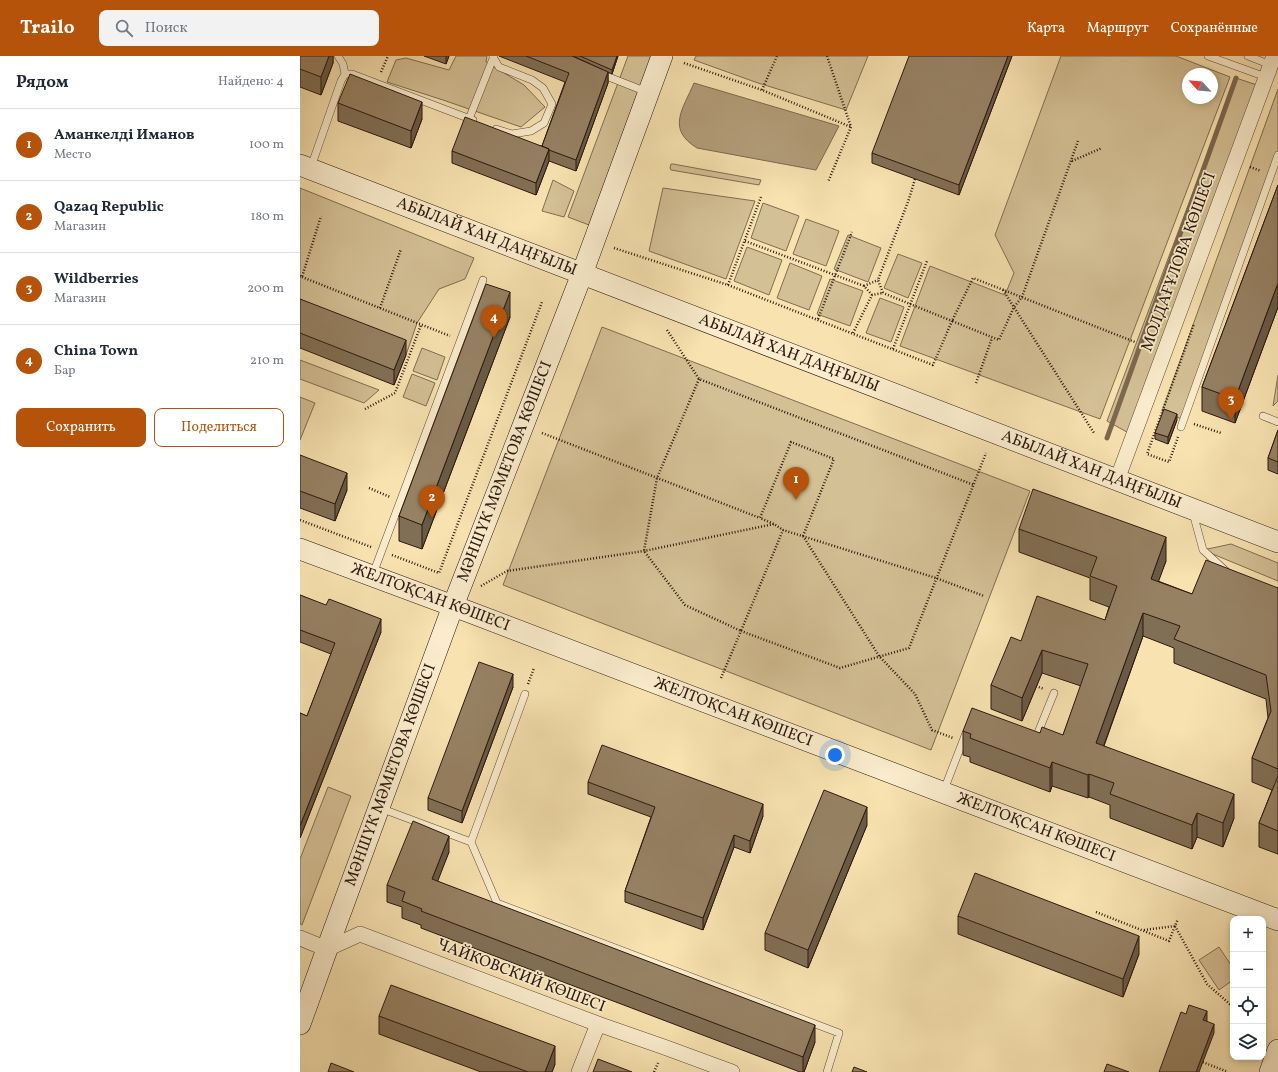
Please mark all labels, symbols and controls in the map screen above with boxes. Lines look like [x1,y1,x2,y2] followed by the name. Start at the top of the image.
[99,10,379,46] search box
[20,15,75,41] text: Trailo
[113,17,135,39] icon: search
[145,18,188,39] text: Поиск
[1027,19,1065,38] text: Карта
[1087,19,1149,38] text: Маршрут
[1171,19,1258,38] text: Сохранённые
[1182,68,1218,104] north arrow
[16,71,69,94] text: Рядом
[218,73,284,91] text: Найдено: 4
[54,125,195,146] text: Аманкелді Иманов
[26,136,32,154] text: 1
[249,136,284,154] text: 100 m
[54,146,91,164] text: Место
[1136,169,1222,355] street label: МОЛДАҒҰЛОВА КӨШЕСІ
[393,192,580,282] street label: АБЫЛАЙ ХАН ДАҢҒЫЛЫ
[54,197,164,218] text: Qazaq Republic
[26,208,32,226] text: 2
[250,208,284,226] text: 180 m
[54,218,106,236] text: Магазин
[54,269,139,290] text: Wildberries
[26,280,32,298] text: 3
[247,280,284,298] text: 200 m
[54,290,106,308] text: Магазин
[481,305,507,338] pin: 4
[696,309,882,398] street label: АБЫЛАЙ ХАН ДАҢҒЫЛЫ
[54,341,138,362] text: China Town
[25,352,33,370] text: 4
[250,352,284,370] text: 210 m
[452,358,558,586] street label: МӘНШҮК МӘМЕТОВА КӨШЕСІ
[54,362,76,380] text: Бар
[1218,387,1244,420] pin: 3
[16,408,146,447] button: Сохранить
[154,408,284,447] button: Поделиться
[998,425,1185,515] street label: АБЫЛАЙ ХАН ДАҢҒЫЛЫ
[783,467,809,500] pin: 1
[419,485,445,518] pin: 2
[348,558,513,637] street label: ЖЕЛТОҚСАН КӨШЕСІ
[340,661,442,889] street label: МӘНШҮК МӘМЕТОВА КӨШЕСІ
[651,672,816,753] street label: ЖЕЛТОҚСАН КӨШЕСІ
[825,745,845,765] your location
[953,788,1118,868] street label: ЖЕЛТОҚСАН КӨШЕСІ
[1230,916,1266,1060] map controls
[1230,916,1266,952] button: +
[433,934,609,1018] street label: ЧАЙКОВСКИЙ КӨШЕСІ
[1230,952,1266,988] button: −
[1230,988,1266,1024] button: locate
[1230,1024,1266,1060] button: layers

